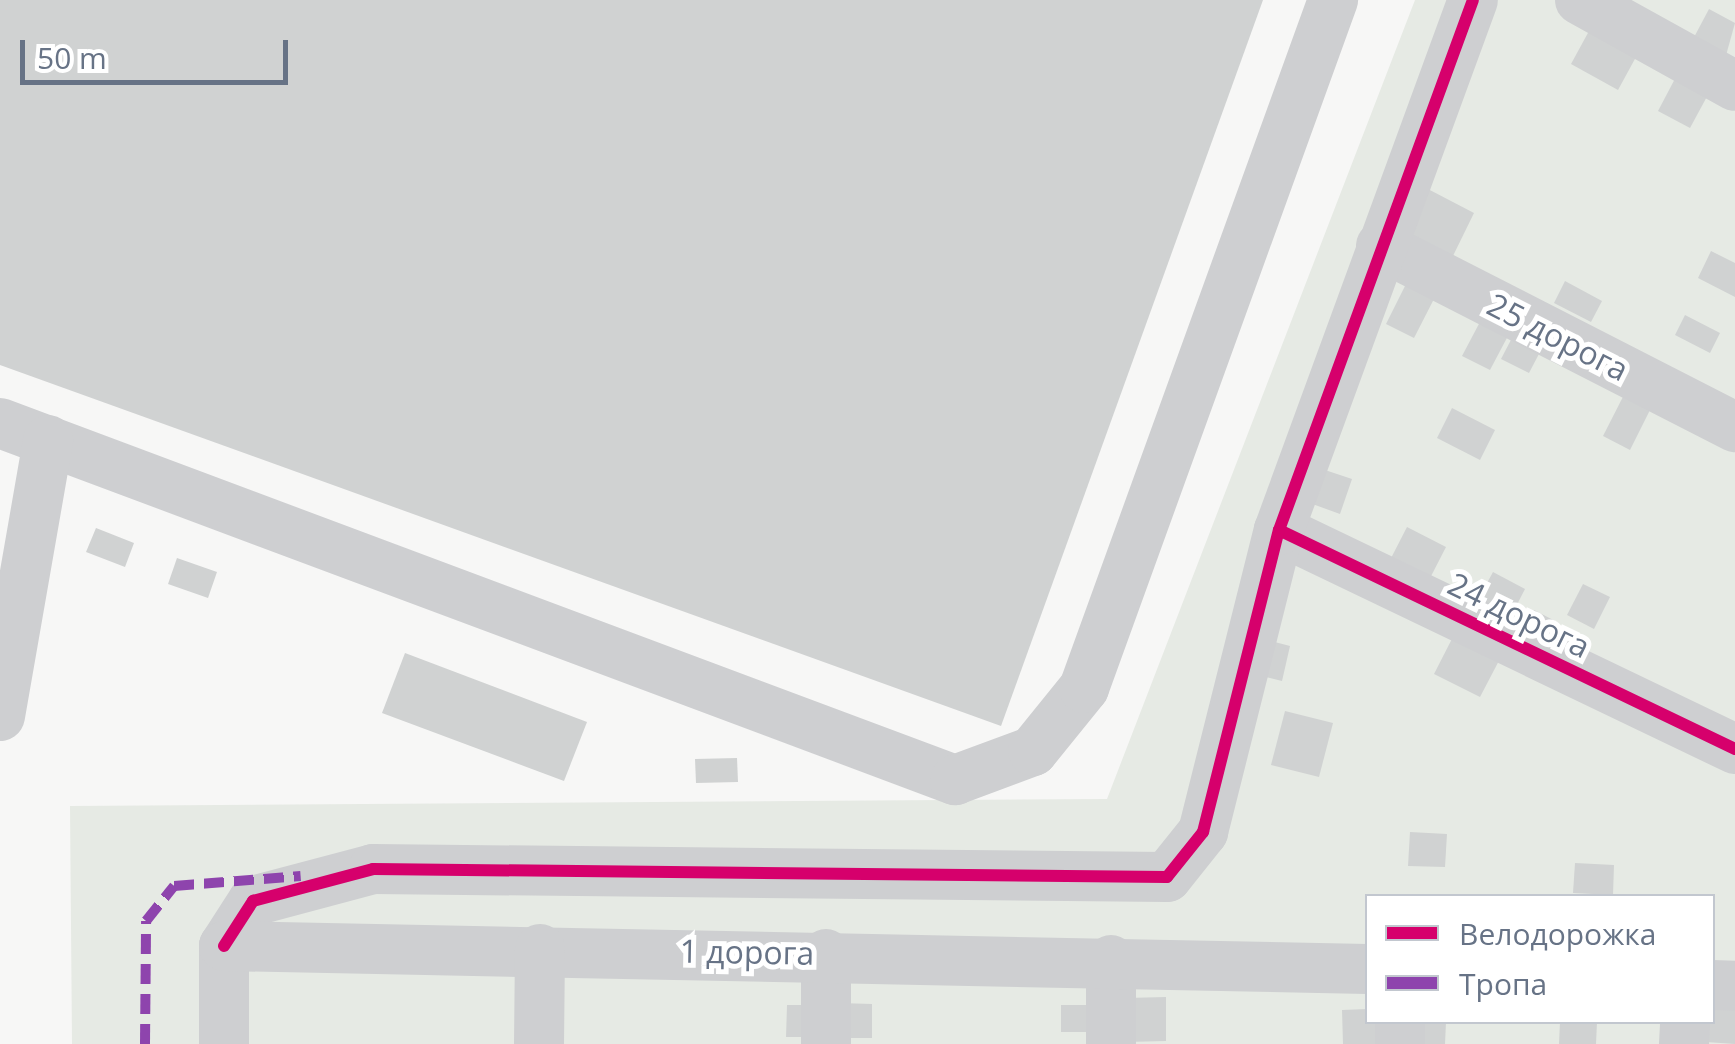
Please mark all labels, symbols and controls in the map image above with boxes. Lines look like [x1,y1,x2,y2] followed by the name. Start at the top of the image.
[25,20,292,82] scale bar
[37,37,107,78] text: 50 m
[1481,285,1635,389] street label: 25 дорога
[1442,564,1596,666] street label: 24 дорога
[1365,894,1715,1024] legend
[1459,913,1656,954] text: Велодорожка
[679,932,815,972] street label: 1 дорога
[1459,963,1547,1004] text: Тропа

